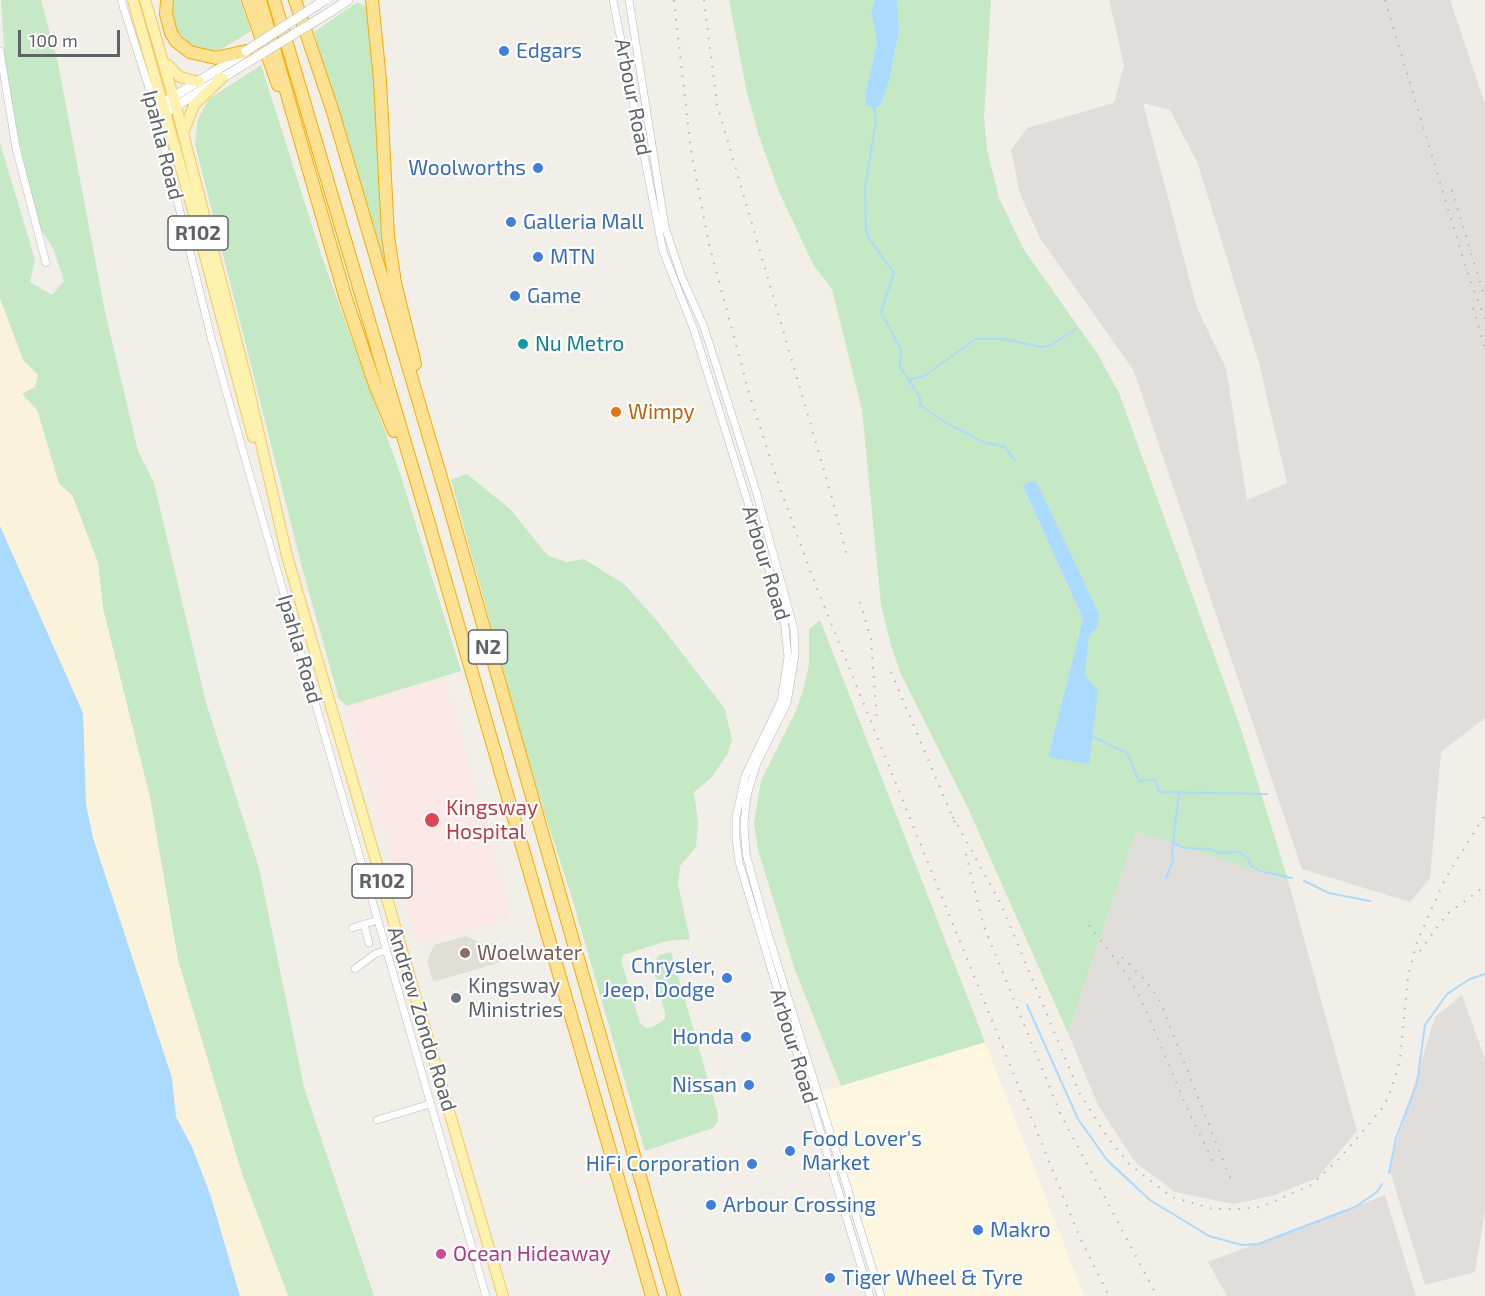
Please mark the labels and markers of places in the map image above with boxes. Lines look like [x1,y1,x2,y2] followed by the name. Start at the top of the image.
[516,38,582,64] place label: Edgars
[497,44,511,58] marker: Edgars
[408,155,526,181] place label: Woolworths
[531,161,545,175] marker: Woolworths
[523,209,644,235] place label: Galleria Mall
[504,215,518,229] marker: Galleria Mall
[550,244,595,270] place label: MTN
[531,250,545,264] marker: MTN
[527,283,581,309] place label: Game
[508,289,522,303] marker: Game
[535,331,624,357] place label: Nu Metro
[516,337,530,351] marker: Nu Metro
[628,399,695,425] place label: Wimpy
[609,405,623,419] marker: Wimpy
[446,795,538,845] place label: Kingsway Hospital
[423,811,441,829] marker: Kingsway Hospital
[477,940,582,966] place label: Woelwater
[458,946,472,960] marker: Woelwater
[603,953,715,1003] place label: Chrysler, Jeep, Dodge
[720,971,734,985] marker: Chrysler, Jeep, Dodge
[468,973,563,1023] place label: Kingsway Ministries
[449,991,463,1005] marker: Kingsway Ministries
[672,1024,734,1050] place label: Honda
[739,1030,753,1044] marker: Honda
[672,1072,737,1098] place label: Nissan
[742,1078,756,1092] marker: Nissan
[802,1126,922,1176] place label: Food Lover's Market
[783,1144,797,1158] marker: Food Lover's Market
[586,1151,740,1177] place label: HiFi Corporation
[745,1157,759,1171] marker: HiFi Corporation
[723,1192,876,1218] place label: Arbour Crossing
[704,1198,718,1212] marker: Arbour Crossing
[990,1217,1051,1243] place label: Makro
[971,1223,985,1237] marker: Makro
[453,1241,611,1267] place label: Ocean Hideaway
[434,1247,448,1261] marker: Ocean Hideaway
[842,1265,1023,1291] place label: Tiger Wheel & Tyre
[823,1271,837,1285] marker: Tiger Wheel & Tyre

